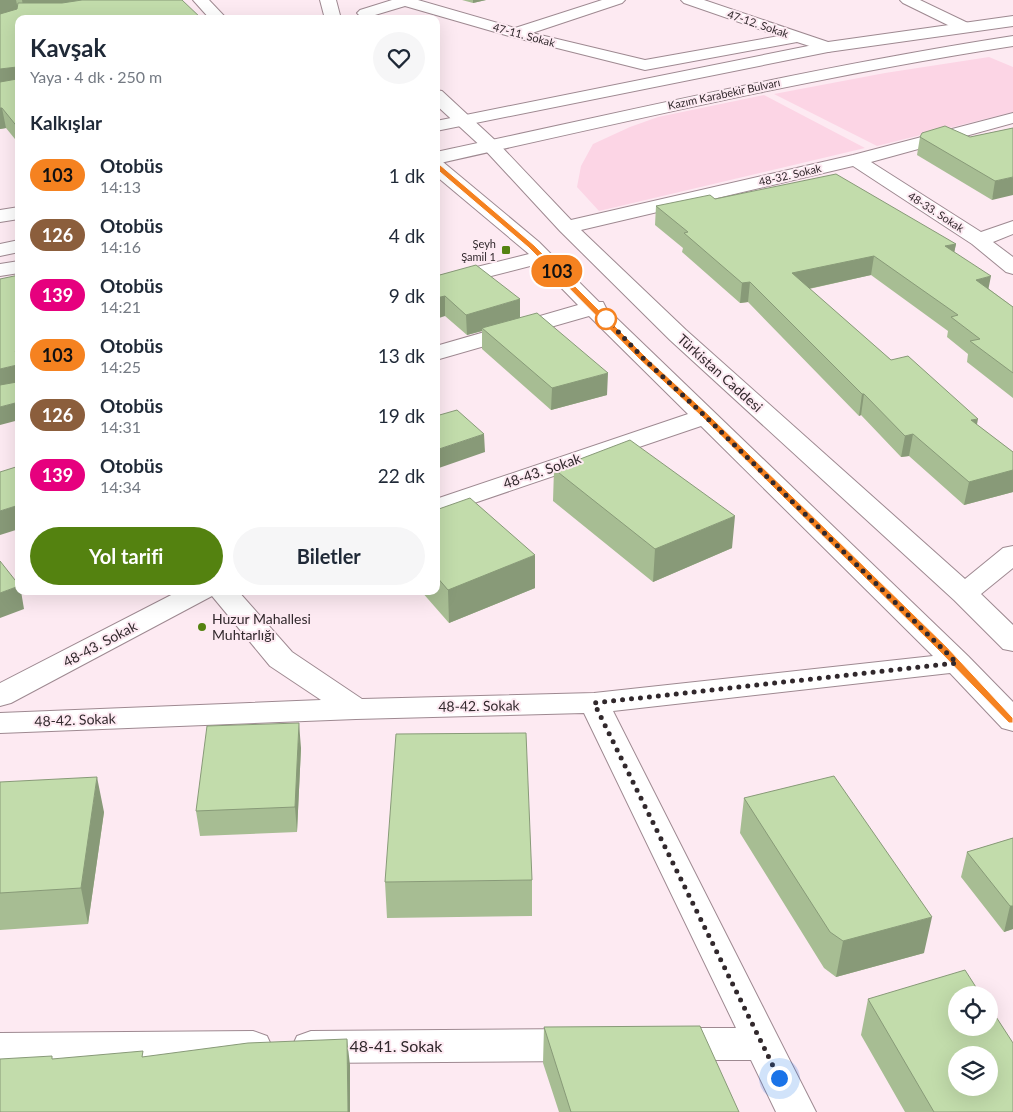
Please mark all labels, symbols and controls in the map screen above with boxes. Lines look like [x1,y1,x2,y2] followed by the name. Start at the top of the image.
[726,7,791,40] street label: 47-12. Sokak
[492,20,557,49] street label: 47-11. Sokak
[373,32,425,84] button: heart
[30,33,106,62] text: Kavşak
[30,67,162,86] text: Yaya · 4 dk · 250 m
[667,75,781,112] street label: Kazım Karabekir Bulvarı
[30,111,102,134] text: Kalkışlar
[100,154,163,177] text: Otobüs
[757,161,823,188] street label: 48-32. Sokak
[42,164,73,186] text: 103
[389,164,425,187] text: 1 dk
[100,177,141,196] text: 14:13
[906,189,967,235] street label: 48-33. Sokak
[100,214,163,237] text: Otobüs
[42,224,73,246] text: 126
[389,224,425,247] text: 4 dk
[100,237,141,256] text: 14:16
[461,237,496,263] place label: Şeyh Şamil 1
[500,244,512,256] marker: Şeyh Şamil 1
[528,255,586,287] line badge: 103
[541,260,573,282] text: 103
[100,274,163,297] text: Otobüs
[42,284,73,306] text: 139
[389,284,425,307] text: 9 dk
[100,297,141,316] text: 14:21
[595,308,617,330] unlabelled marker
[674,330,766,415] street label: Türkistan Caddesi
[100,334,163,357] text: Otobüs
[42,344,73,366] text: 103
[378,344,425,367] text: 13 dk
[100,357,141,376] text: 14:25
[100,394,163,417] text: Otobüs
[42,404,73,426] text: 126
[378,404,425,427] text: 19 dk
[100,417,141,436] text: 14:31
[501,449,584,492] street label: 48-43. Sokak
[100,454,163,477] text: Otobüs
[42,464,73,486] text: 139
[378,464,425,487] text: 22 dk
[100,477,141,496] text: 14:34
[30,527,223,585] button: Yol tarifi
[233,527,425,585] button: Biletler
[212,610,311,643] place label: Huzur Mahallesi Muhtarlığı
[60,617,140,670] street label: 48-43. Sokak
[196,621,208,633] marker: Huzur Mahallesi Muhtarlığı
[438,696,521,715] street label: 48-42. Sokak
[34,710,117,729] street label: 48-42. Sokak
[948,986,998,1096] map controls
[948,986,998,1036] button: locate
[350,1036,443,1055] street label: 48-41. Sokak
[948,1046,998,1096] button: layers
[767,1066,792,1091] your location

